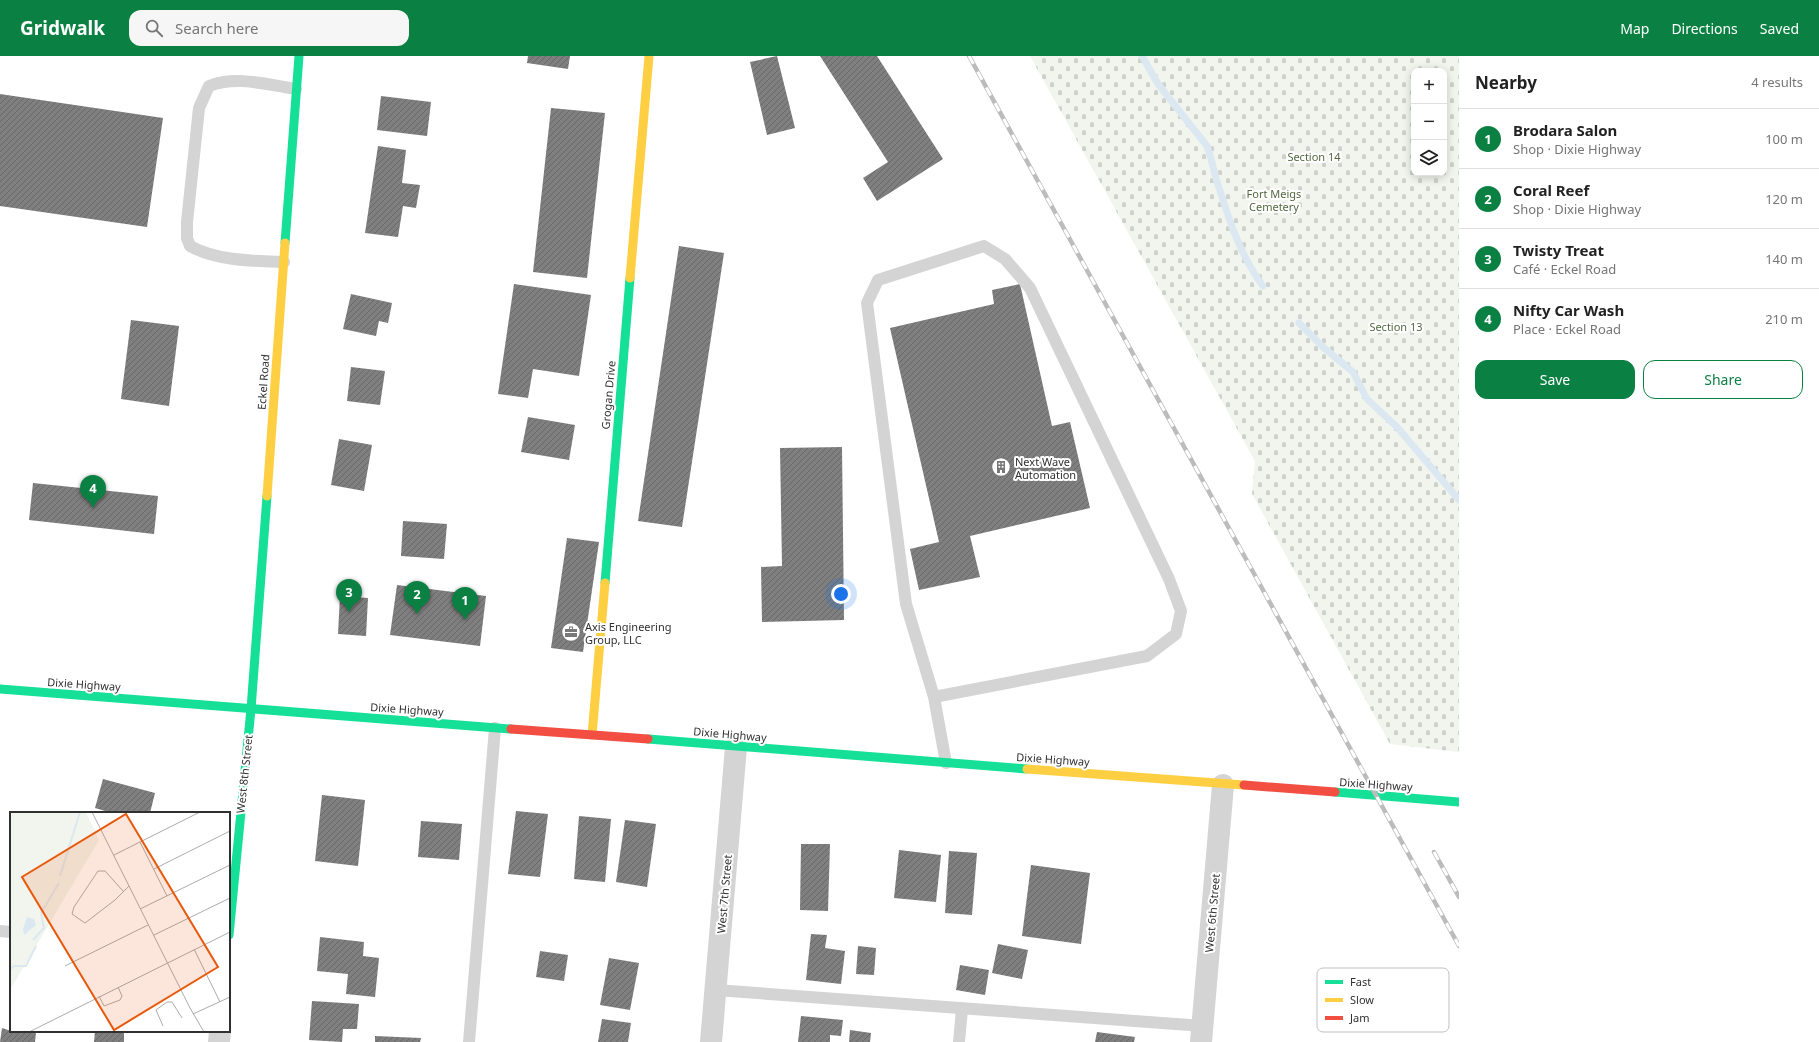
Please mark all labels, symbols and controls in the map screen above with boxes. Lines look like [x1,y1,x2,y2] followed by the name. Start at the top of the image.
[129,10,409,46] search box
[20,15,105,41] text: Gridwalk
[143,17,165,39] icon: search
[175,18,259,38] text: Search here
[1620,19,1649,38] text: Map
[1671,19,1738,38] text: Directions
[1760,19,1799,38] text: Saved
[1411,68,1447,176] map controls
[1411,68,1447,104] button: +
[1475,71,1537,94] text: Nearby
[1751,73,1803,91] text: 4 results
[1411,104,1447,140] button: −
[1513,120,1617,140] text: Brodara Salon
[1484,130,1492,148] text: 1
[1765,130,1803,148] text: 100 m
[1411,140,1447,176] button: layers
[1513,140,1641,158] text: Shop · Dixie Highway
[1287,149,1341,164] park label: Section 14
[1513,180,1589,200] text: Coral Reef
[1247,186,1301,214] park label: Fort Meigs Cemetery
[1484,190,1492,208] text: 2
[1765,190,1803,208] text: 120 m
[1513,200,1641,218] text: Shop · Dixie Highway
[1513,240,1604,260] text: Twisty Treat
[1484,250,1492,268] text: 3
[1765,250,1803,268] text: 140 m
[1513,260,1616,278] text: Café · Eckel Road
[1513,300,1624,320] text: Nifty Car Wash
[1484,310,1492,328] text: 4
[1765,310,1803,328] text: 210 m
[1369,319,1423,334] park label: Section 13
[1513,320,1621,338] text: Place · Eckel Road
[254,354,272,410] street label: Eckel Road
[598,360,618,430] street label: Grogan Drive
[1475,360,1635,399] button: Save
[1643,360,1803,399] button: Share
[1015,454,1076,482] place label: Next Wave Automation
[990,456,1012,478] building icon: Next Wave Automation
[80,475,106,508] pin: 4
[336,579,362,612] pin: 3
[404,581,430,614] pin: 2
[831,584,851,604] your location
[452,587,478,620] pin: 1
[585,619,671,647] place label: Axis Engineering Group, LLC
[560,621,582,643] office icon: Axis Engineering Group, LLC
[47,674,122,694] street label: Dixie Highway
[370,699,445,719] street label: Dixie Highway
[693,723,768,745] street label: Dixie Highway
[232,734,256,814] street label: West 8th Street
[1016,749,1091,769] street label: Dixie Highway
[1339,774,1414,794] street label: Dixie Highway
[10,812,230,1032] inset map
[713,854,735,934] street label: West 7th Street
[1201,873,1223,953] street label: West 6th Street
[1317,968,1449,1032] legend
[1350,974,1371,989] text: Fast
[1350,992,1374,1007] text: Slow
[1349,1010,1369,1025] text: Jam

